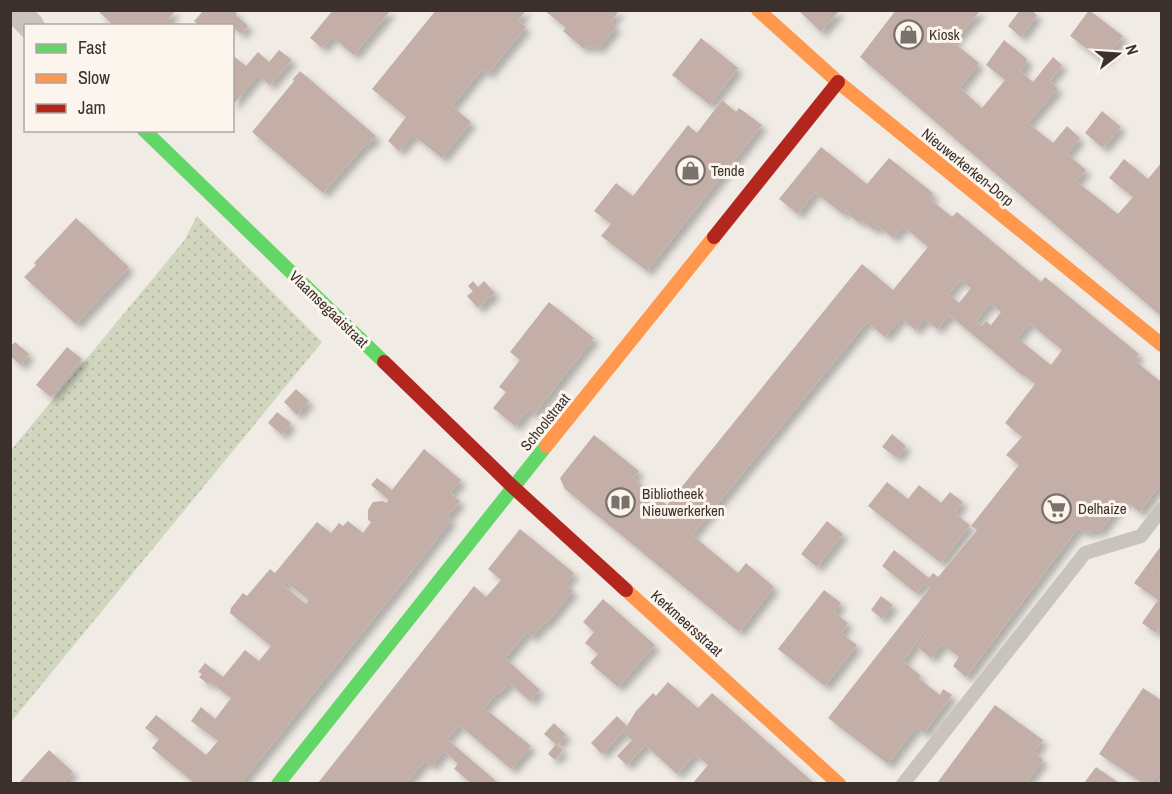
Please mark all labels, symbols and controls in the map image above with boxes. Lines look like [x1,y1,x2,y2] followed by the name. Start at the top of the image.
[892,18,924,50] shop icon: Kiosk
[24,24,234,132] legend
[929,24,961,45] place label: Kiosk
[1088,24,1148,84] north arrow
[78,35,106,60] text: Fast
[1120,42,1144,57] text: N
[78,65,110,90] text: Slow
[78,95,106,120] text: Jam
[917,123,1019,211] street label: Nieuwerkerken-Dorp
[674,154,706,186] shop icon: Tende
[711,160,745,181] place label: Tende
[285,266,374,353] street label: Vlaamsegaaistraat
[515,388,575,455] street label: Schoolstraat
[642,483,725,521] place label: Bibliotheek Nieuwerkerken
[605,486,637,518] library icon: Bibliotheek Nieuwerkerken
[1041,492,1073,524] supermarket icon: Delhaize
[1078,498,1127,519] place label: Delhaize
[646,585,728,661] street label: Kerkmeersstraat

